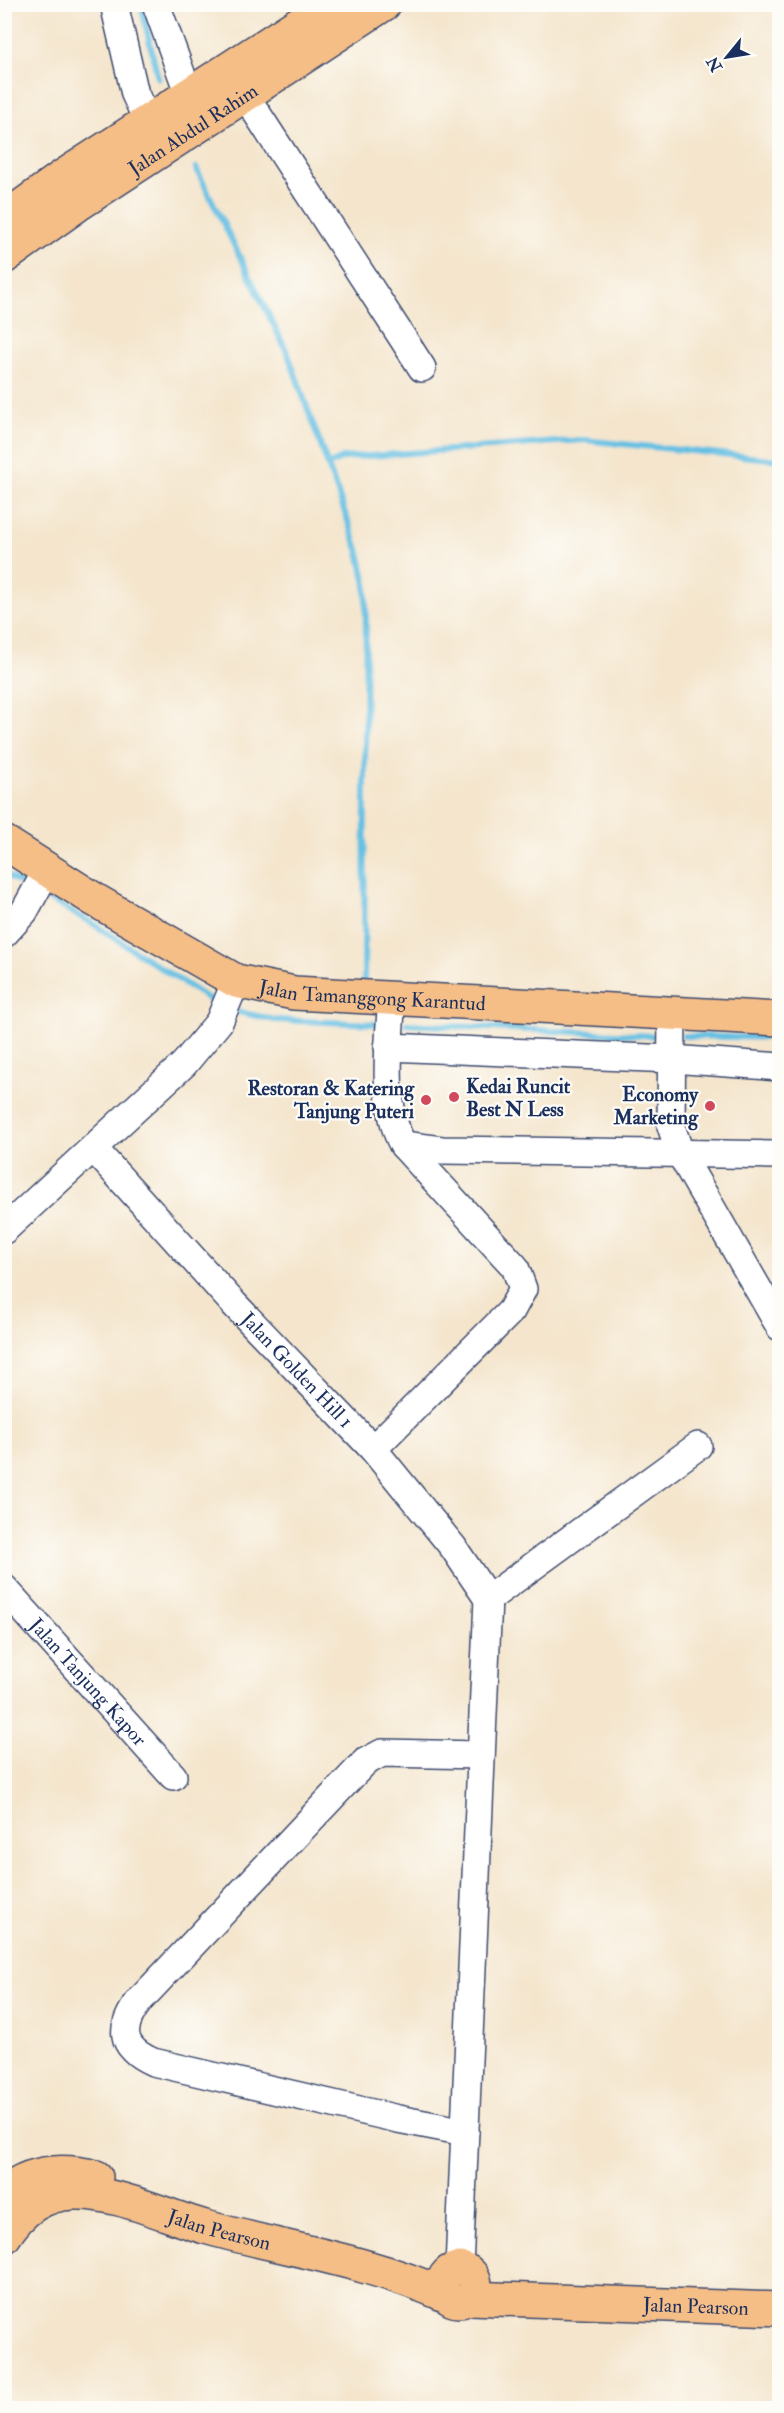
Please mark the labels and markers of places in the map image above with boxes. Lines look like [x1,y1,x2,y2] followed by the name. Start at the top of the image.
[466,1074,571,1122] place label: Kedai Runcit Best N Less
[247,1076,415,1125] place label: Restoran & Katering Tanjung Puteri
[613,1082,699,1131] place label: Economy Marketing
[447,1090,461,1104] marker: Kedai Runcit Best N Less
[419,1093,433,1107] marker: Restoran & Katering Tanjung Puteri
[703,1099,717,1113] marker: Economy Marketing

